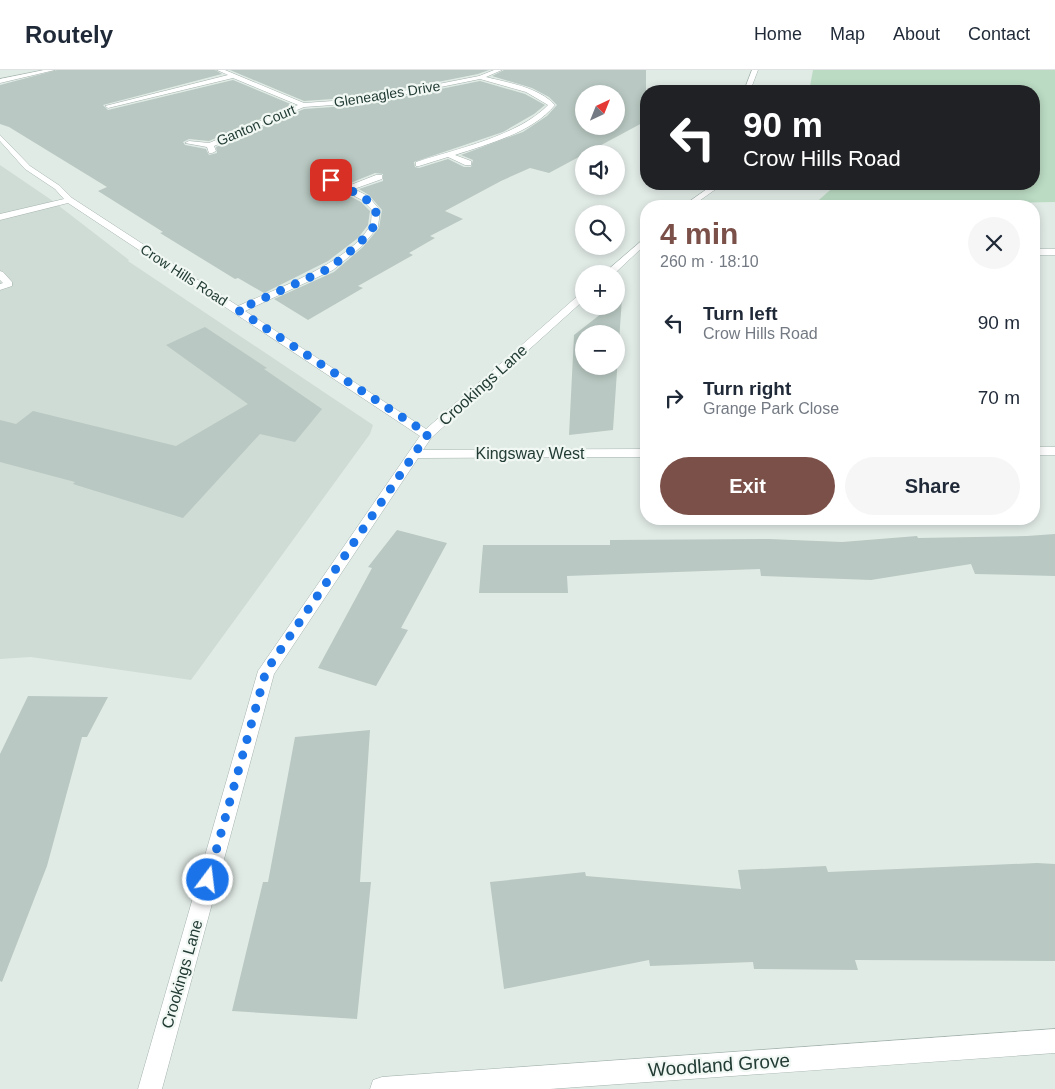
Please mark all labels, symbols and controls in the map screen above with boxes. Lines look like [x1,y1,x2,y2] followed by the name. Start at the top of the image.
[25,21,113,48] text: Routely
[754,24,802,44] text: Home
[830,24,865,44] text: Map
[893,24,940,44] text: About
[968,24,1030,44] text: Contact
[333,78,441,110] street label: Gleneagles Drive
[575,85,625,135] north arrow
[575,85,625,375] map controls
[214,101,298,149] street label: Ganton Court
[660,105,725,170] icon: left
[743,105,823,144] text: 90 m
[575,145,625,195] button: sound
[743,146,901,171] text: Crow Hills Road
[310,159,352,201] pin
[317,166,345,194] icon: arrive
[575,205,625,255] button: search
[660,217,738,250] text: 4 min
[968,217,1020,269] button: close
[138,241,230,309] street label: Crow Hills Road
[660,253,759,270] text: 260 m · 18:10
[575,265,625,315] button: +
[703,303,778,324] text: Turn left
[660,309,688,337] icon: left
[978,312,1020,333] text: 90 m
[575,325,625,375] button: −
[703,325,818,342] text: Crow Hills Road
[436,341,530,429] street label: Crookings Lane
[703,378,791,399] text: Turn right
[660,384,688,412] icon: right
[978,387,1020,408] text: 70 m
[703,400,839,417] text: Grange Park Close
[475,445,585,462] street label: Kingsway West
[660,457,835,515] button: Exit
[845,457,1020,515] button: Share
[181,853,233,905] position arrow
[158,918,206,1030] street label: Crookings Lane
[647,1050,791,1080] street label: Woodland Grove

